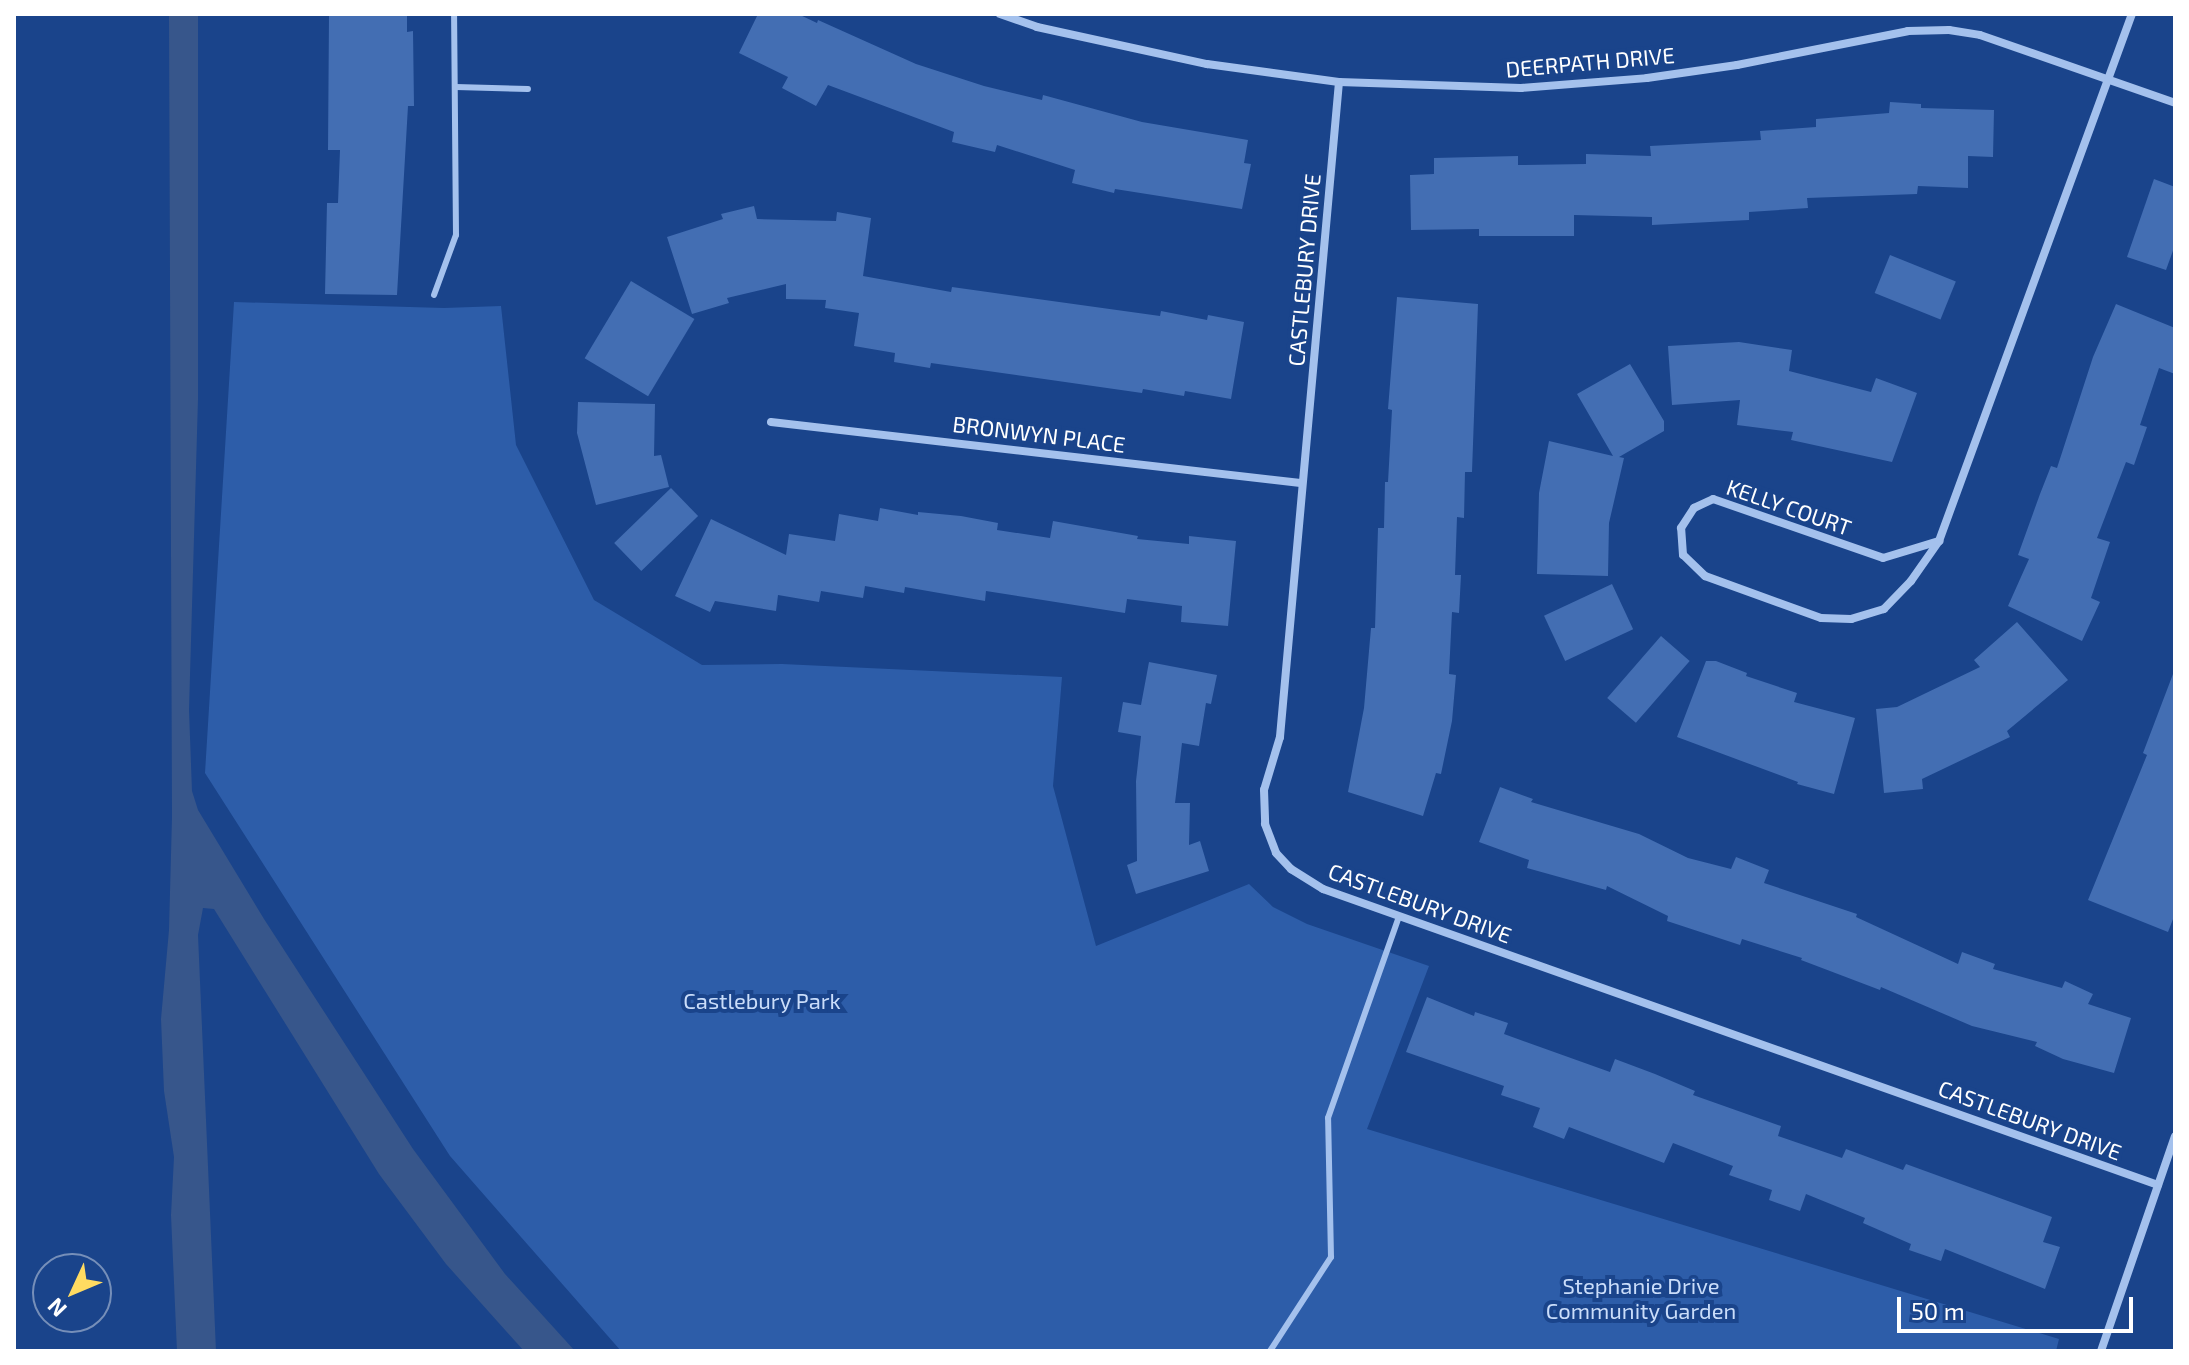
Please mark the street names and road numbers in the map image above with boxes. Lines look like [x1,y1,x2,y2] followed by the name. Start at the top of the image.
[1504,41,1676,83] street label: DEERPATH DRIVE
[1282,172,1326,368] street label: CASTLEBURY DRIVE
[951,410,1127,458] street label: BRONWYN PLACE
[1723,473,1855,541] street label: KELLY COURT
[1324,857,1516,949] street label: CASTLEBURY DRIVE
[1934,1074,2126,1166] street label: CASTLEBURY DRIVE

